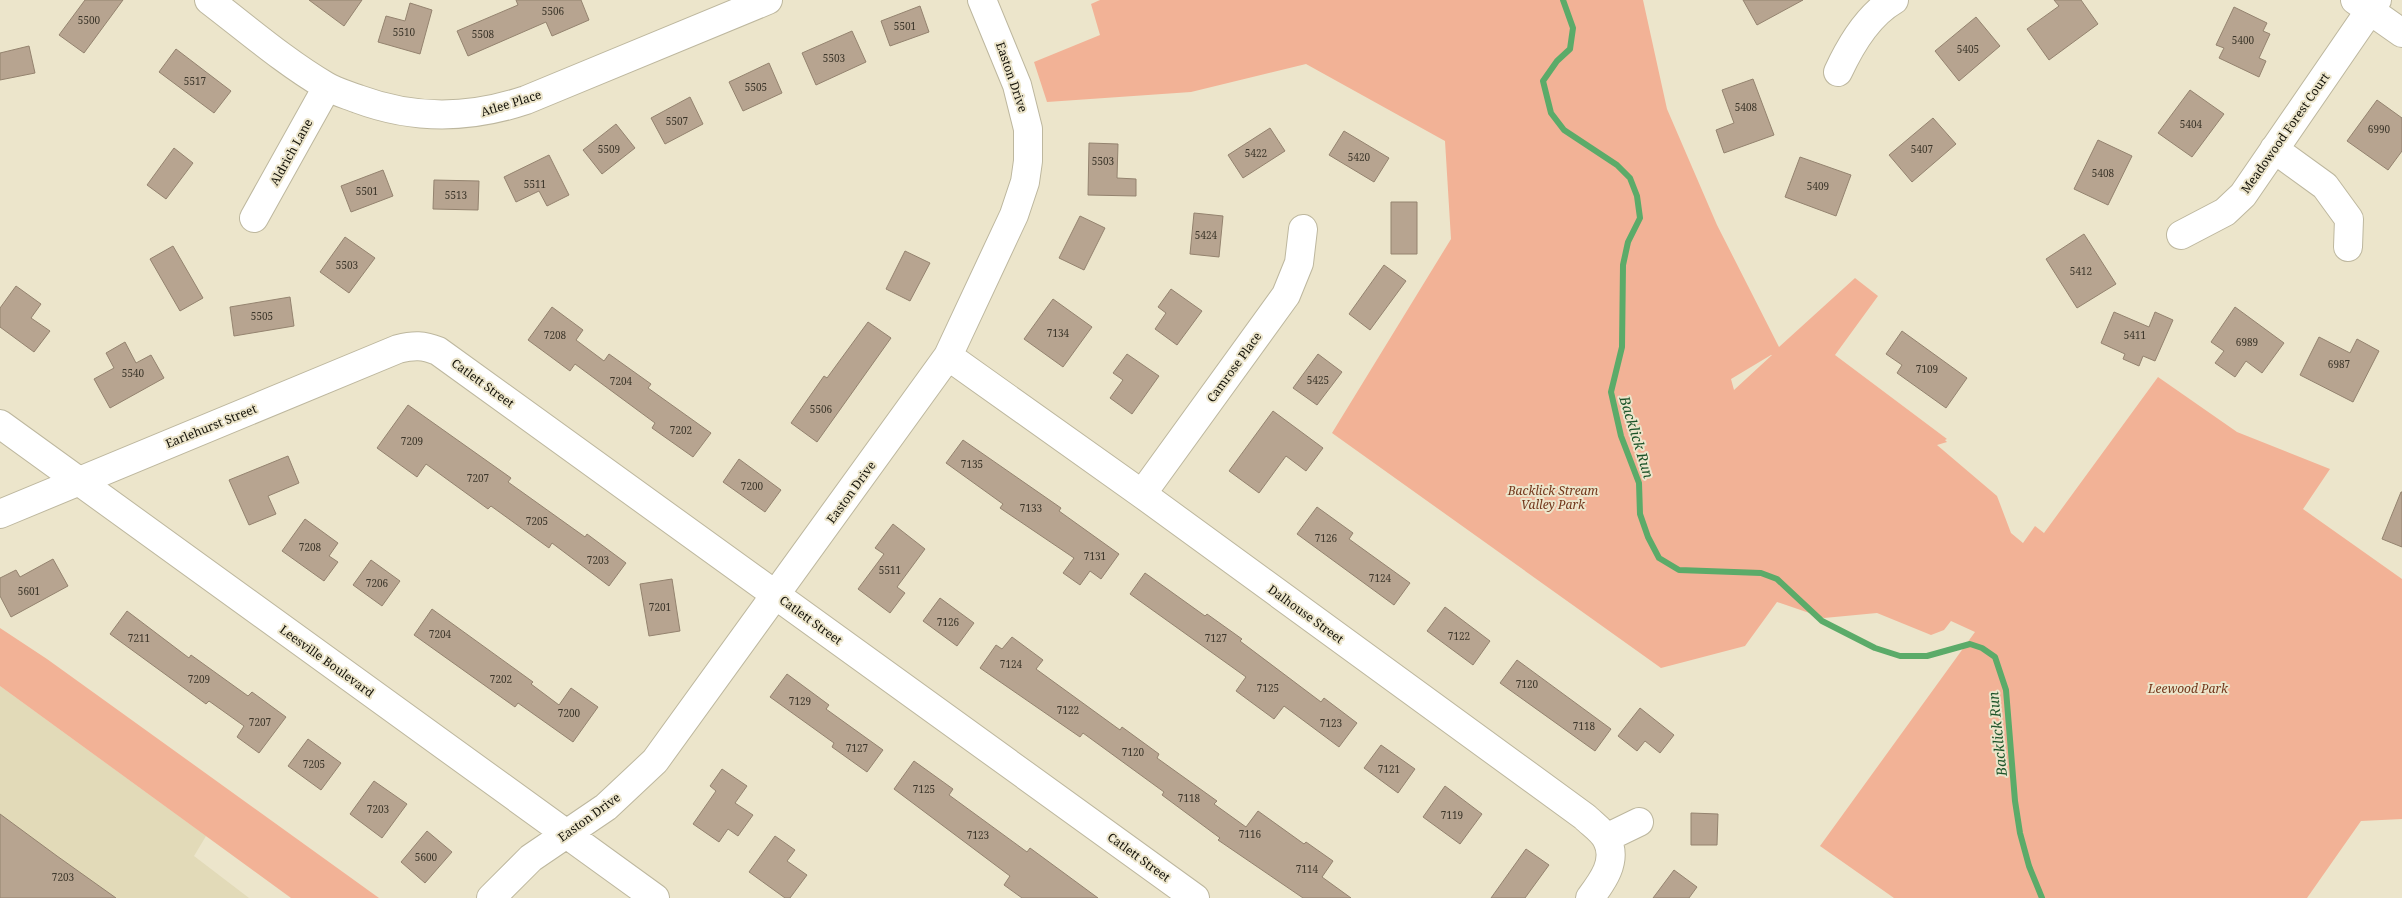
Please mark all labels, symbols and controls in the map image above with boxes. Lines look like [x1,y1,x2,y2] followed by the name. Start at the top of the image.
[542,4,565,18] house number: 5506
[78,13,101,27] house number: 5500
[894,19,916,33] house number: 5501
[393,25,416,39] house number: 5510
[472,27,495,41] house number: 5508
[2232,33,2255,47] house number: 5400
[992,40,1032,114] street label: Easton Drive
[1957,42,1979,56] house number: 5405
[823,51,846,65] house number: 5503
[2237,69,2333,197] street label: Meadowood Forest Court
[184,74,207,88] house number: 5517
[745,80,767,94] house number: 5505
[479,86,543,120] street label: Atlee Place
[1735,100,1758,114] house number: 5408
[666,114,689,128] house number: 5507
[266,115,316,189] street label: Aldrich Lane
[2180,117,2203,131] house number: 5404
[2368,122,2391,136] house number: 6990
[598,142,620,156] house number: 5509
[1911,142,1934,156] house number: 5407
[1245,146,1267,160] house number: 5422
[1348,150,1371,164] house number: 5420
[1092,154,1115,168] house number: 5503
[2092,166,2115,180] house number: 5408
[524,177,546,191] house number: 5511
[1807,179,1829,193] house number: 5409
[356,184,378,198] house number: 5501
[445,188,468,202] house number: 5513
[1195,228,1218,242] house number: 5424
[336,258,359,272] house number: 5503
[2070,264,2092,278] house number: 5412
[251,309,273,323] house number: 5505
[1047,326,1070,340] house number: 7134
[544,328,567,342] house number: 7208
[1203,328,1265,406] street label: Camrose Place
[2124,328,2146,342] house number: 5411
[2236,335,2258,349] house number: 6989
[448,355,518,411] street label: Catlett Street
[2328,357,2351,371] house number: 6987
[1916,362,1938,376] house number: 7109
[122,366,145,380] house number: 5540
[1307,373,1329,387] house number: 5425
[610,374,633,388] house number: 7204
[1615,393,1659,481] water label: Backlick Run
[163,400,259,452] street label: Earlehurst Street
[810,402,833,416] house number: 5506
[670,423,692,437] house number: 7202
[401,434,423,448] house number: 7209
[823,457,879,527] street label: Easton Drive
[961,457,983,471] house number: 7135
[467,471,490,485] house number: 7207
[741,479,764,493] house number: 7200
[1507,482,1598,513] park label: Backlick Stream Valley Park
[1020,501,1043,515] house number: 7133
[526,514,548,528] house number: 7205
[1315,531,1338,545] house number: 7126
[299,540,322,554] house number: 7208
[1084,549,1106,563] house number: 7131
[587,553,610,567] house number: 7203
[879,563,901,577] house number: 5511
[1369,571,1392,585] house number: 7124
[366,576,389,590] house number: 7206
[1265,581,1347,647] street label: Dalhouse Street
[18,584,40,598] house number: 5601
[776,592,846,648] street label: Catlett Street
[649,600,671,614] house number: 7201
[937,615,960,629] house number: 7126
[276,621,378,701] street label: Leesville Boulevard
[429,627,452,641] house number: 7204
[1448,629,1470,643] house number: 7122
[128,631,150,645] house number: 7211
[1205,631,1228,645] house number: 7127
[1000,657,1023,671] house number: 7124
[188,672,210,686] house number: 7209
[490,672,512,686] house number: 7202
[1516,677,1539,691] house number: 7120
[2147,680,2229,697] park label: Leewood Park
[1257,681,1279,695] house number: 7125
[1983,690,2011,778] water label: Backlick Run
[789,694,811,708] house number: 7129
[1057,703,1079,717] house number: 7122
[558,706,581,720] house number: 7200
[249,715,272,729] house number: 7207
[1320,716,1343,730] house number: 7123
[1573,719,1596,733] house number: 7118
[846,741,869,755] house number: 7127
[1122,745,1145,759] house number: 7120
[303,757,325,771] house number: 7205
[1378,762,1400,776] house number: 7121
[913,782,935,796] house number: 7125
[554,789,624,845] street label: Easton Drive
[1178,791,1201,805] house number: 7118
[367,802,390,816] house number: 7203
[1441,808,1463,822] house number: 7119
[1239,827,1262,841] house number: 7116
[967,828,990,842] house number: 7123
[1104,829,1174,885] street label: Catlett Street
[415,850,438,864] house number: 5600
[1296,862,1319,876] house number: 7114
[52,870,75,884] house number: 7203

